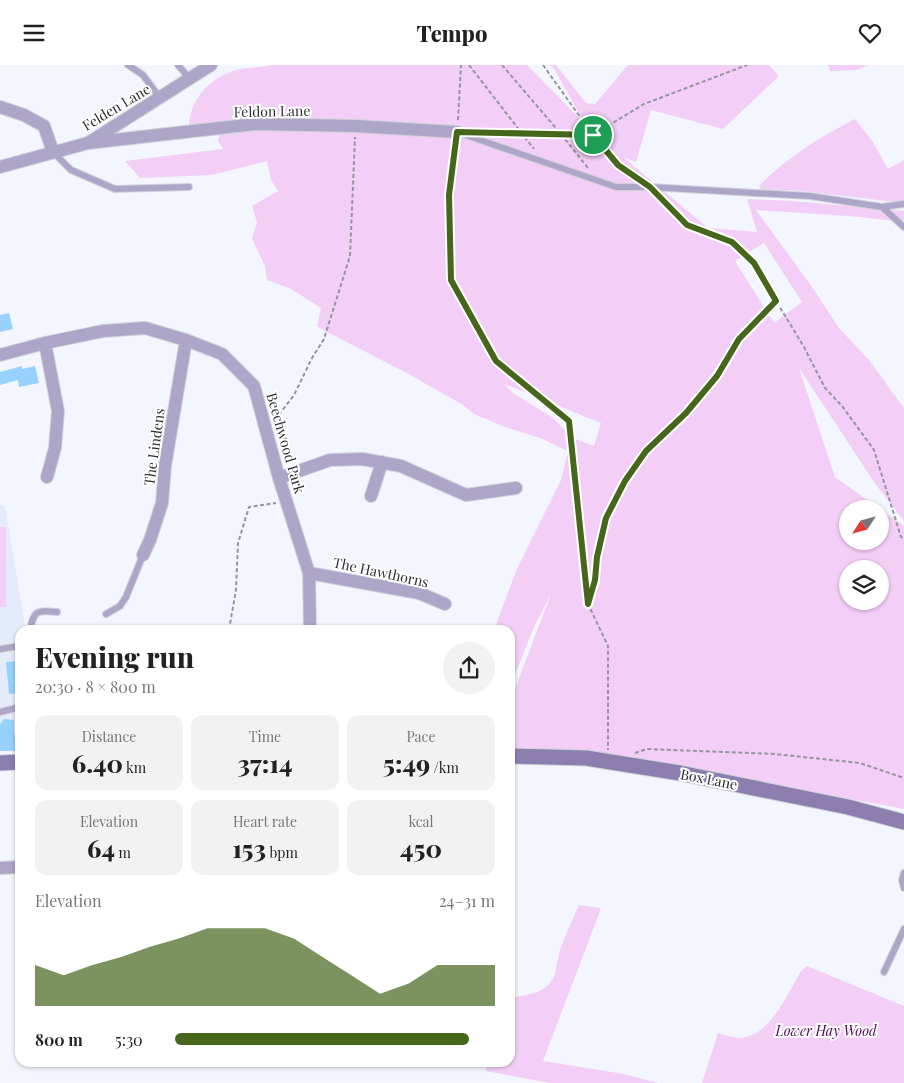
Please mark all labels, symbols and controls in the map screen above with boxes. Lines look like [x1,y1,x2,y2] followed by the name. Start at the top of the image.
[417,18,487,48] text: Tempo
[20,19,48,47] icon: menu
[856,19,884,47] icon: heart
[78,79,154,135] street label: Felden Lane
[233,101,311,121] street label: Feldon Lane
[572,114,614,156] pin
[579,121,607,149] icon: arrive
[263,390,310,496] street label: Beechwood Park
[139,407,169,487] street label: The Lindens
[839,500,889,550] north arrow
[839,500,889,610] map controls
[331,553,431,591] street label: The Hawthorns
[839,560,889,610] button: layers
[35,638,194,675] text: Evening run
[443,642,495,694] button: share
[35,676,156,697] text: 20:30 · 8 × 800 m
[82,727,136,746] text: Distance
[249,727,281,746] text: Time
[407,727,435,746] text: Pace
[72,746,123,779] text: 6.40
[238,746,292,779] text: 37:14
[383,746,430,779] text: 5:49
[123,758,146,777] text: km
[430,758,459,777] text: /km
[679,764,739,794] street label: Box Lane
[80,812,138,831] text: Elevation
[233,812,297,831] text: Heart rate
[408,812,434,831] text: kcal
[87,831,115,864] text: 64
[232,831,266,864] text: 153
[400,831,442,864] text: 450
[115,843,131,862] text: m
[266,843,298,862] text: bpm
[35,890,102,911] text: Elevation
[439,890,495,911] text: 24–31 m
[774,1021,877,1040] park label: Lower Hay Wood
[35,1029,83,1050] text: 800 m
[115,1029,143,1050] text: 5:30

